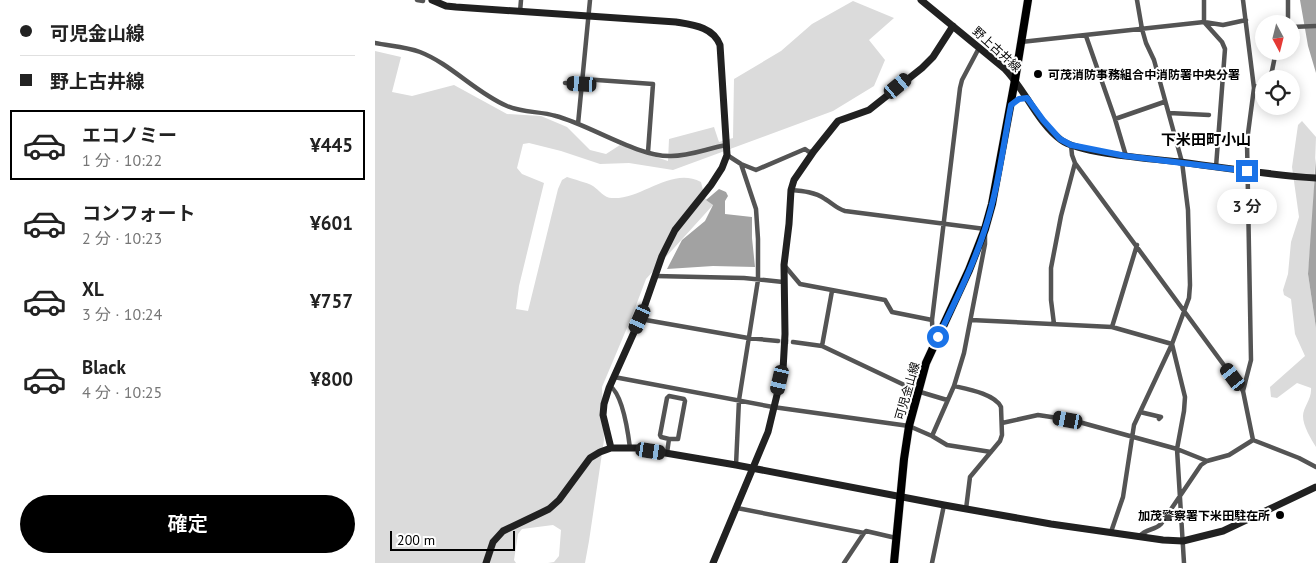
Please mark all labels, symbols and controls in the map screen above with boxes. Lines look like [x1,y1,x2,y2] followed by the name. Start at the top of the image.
[1255,15,1300,60] north arrow
[1255,15,1300,115] map controls
[50,21,145,45] text: 可児金山線
[970,23,1024,75] street label: 野上古井線
[1048,67,1240,82] place label: 可茂消防事務組合中消防署中央分署
[1032,68,1044,80] marker: 可茂消防事務組合中消防署中央分署
[50,69,145,93] text: 野上古井線
[1255,70,1300,115] button: locate
[881,71,914,101] car
[566,76,597,92] car
[22,123,67,168] icon: car
[82,123,177,147] text: エコノミー
[1161,130,1251,149] district label: 下米田町小山
[310,133,353,157] text: ¥445
[82,150,162,170] text: 1 分 · 10:22
[1236,160,1258,182] route end
[1217,188,1277,224] callout: 3 分
[1232,196,1262,216] text: 3 分
[22,201,67,246] icon: car
[82,201,195,225] text: コンフォート
[310,211,353,235] text: ¥601
[82,228,162,248] text: 2 分 · 10:23
[82,277,104,301] text: XL
[22,279,67,324] icon: car
[310,289,353,313] text: ¥757
[627,302,652,336] car
[82,304,162,324] text: 3 分 · 10:24
[927,326,949,348] route start
[82,355,126,379] text: Black
[22,357,67,402] icon: car
[892,360,922,422] street label: 可児金山線
[1217,361,1248,393] car
[769,364,790,396] car
[310,367,353,391] text: ¥800
[82,382,162,402] text: 4 分 · 10:25
[1051,410,1084,430] car
[635,441,666,461] car
[20,495,355,553] button: 確定
[1138,508,1270,523] place label: 加茂警察署下米田駐在所
[1274,509,1286,521] marker: 加茂警察署下米田駐在所
[390,528,515,551] scale bar
[397,531,435,549] text: 200 m

